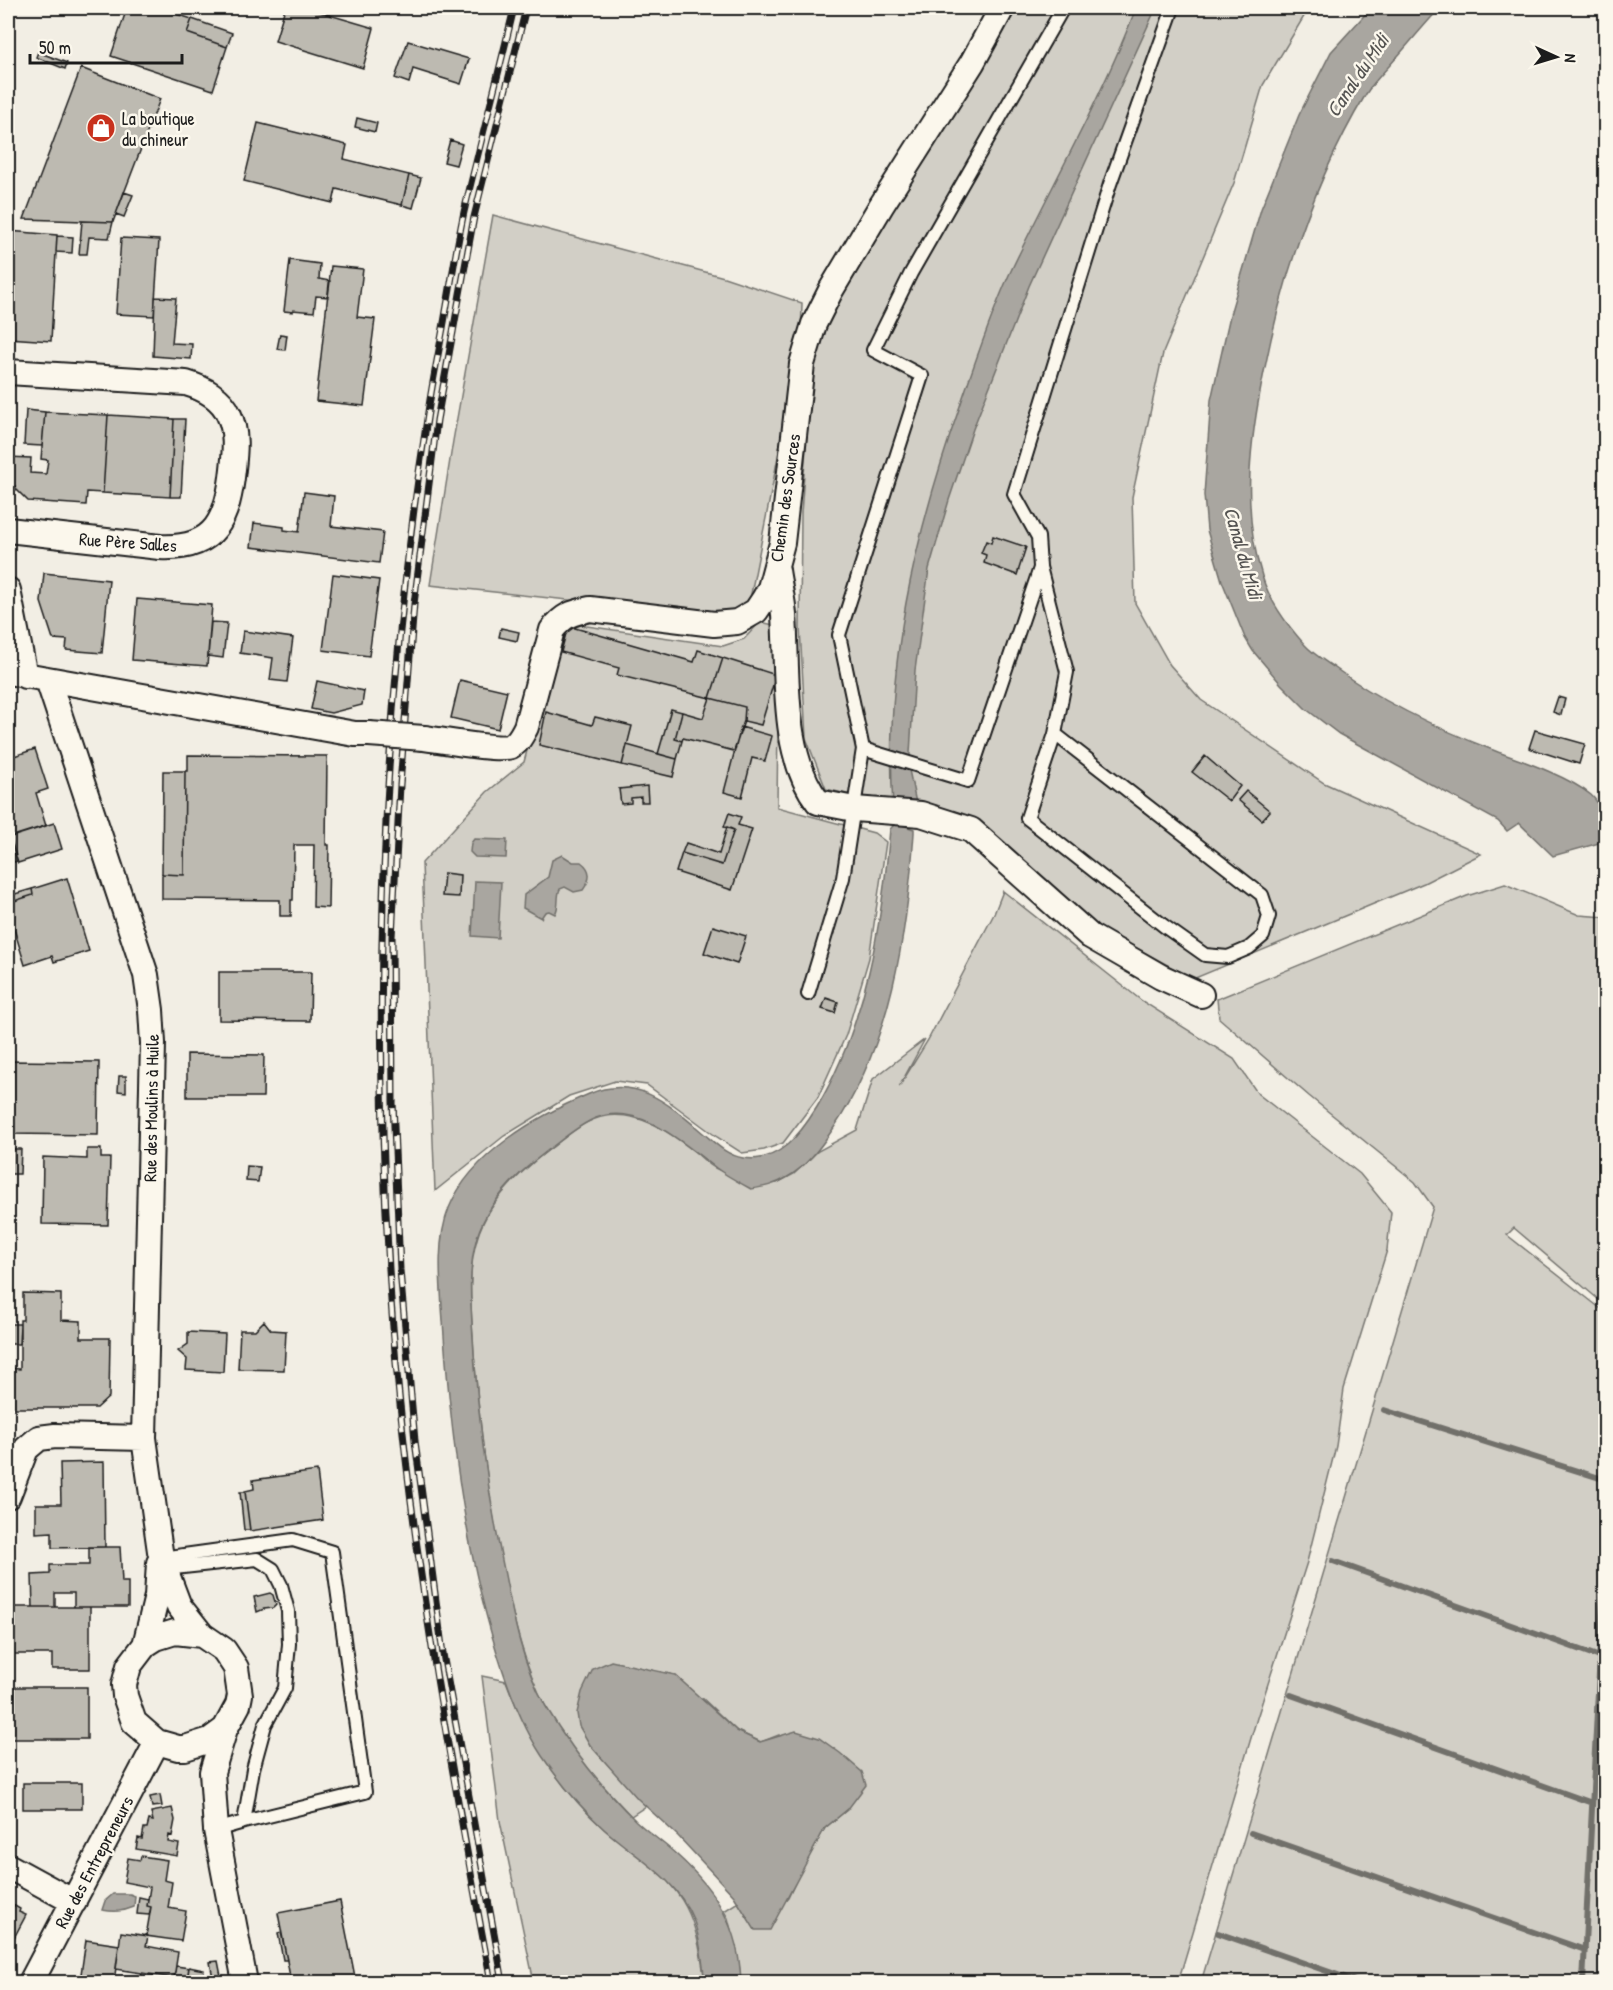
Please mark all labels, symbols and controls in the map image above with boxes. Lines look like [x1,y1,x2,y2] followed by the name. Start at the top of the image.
[1319,26,1396,122] water label: Canal du Midi
[30,27,182,65] scale bar
[1526,27,1586,87] north arrow
[39,35,71,60] text: 50 m
[1560,53,1582,64] text: N
[122,106,195,152] place label: La boutique du chineur
[85,112,117,144] shop icon: La boutique du chineur
[764,432,806,564] street label: Chemin des Sources
[1218,504,1271,605] water label: Canal du Midi
[78,526,178,558] street label: Rue Père Salles
[137,1034,165,1182] street label: Rue des Moulins à Huile
[49,1791,139,1933] street label: Rue des Entrepreneurs

